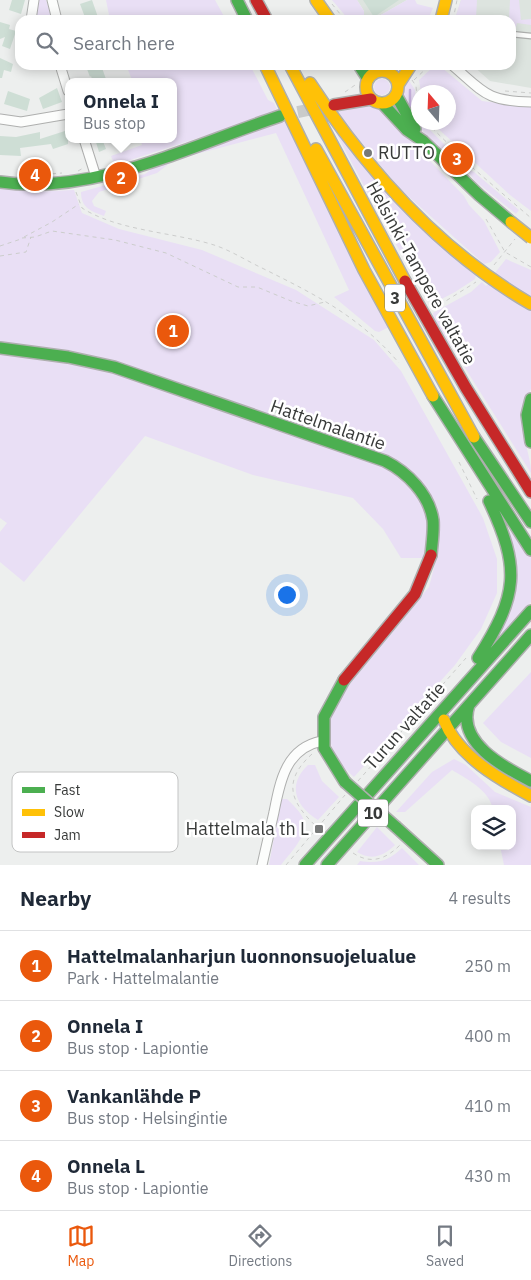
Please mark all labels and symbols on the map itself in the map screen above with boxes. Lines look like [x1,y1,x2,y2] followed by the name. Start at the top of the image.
[411,85,456,130] north arrow
[441,140,473,178] pin: 3
[378,141,435,164] place label: RUTTO
[362,147,374,159] marker: RUTTO
[19,156,51,194] pin: 4
[105,159,137,197] pin: 2
[361,177,482,369] street label: Helsinki-Tampere valtatie
[385,284,405,312] road number: 3
[157,312,189,350] pin: 1
[268,394,389,455] street label: Hattelmalantie
[274,582,300,608] your location
[359,677,450,774] street label: Turun valtatie
[12,772,178,852] legend
[54,781,80,799] text: Fast
[358,800,388,826] road number: 10
[54,803,85,821] text: Slow
[186,817,309,840] place label: Hattelmala th L
[313,823,325,835] marker: Hattelmala th L
[54,826,81,844] text: Jam

